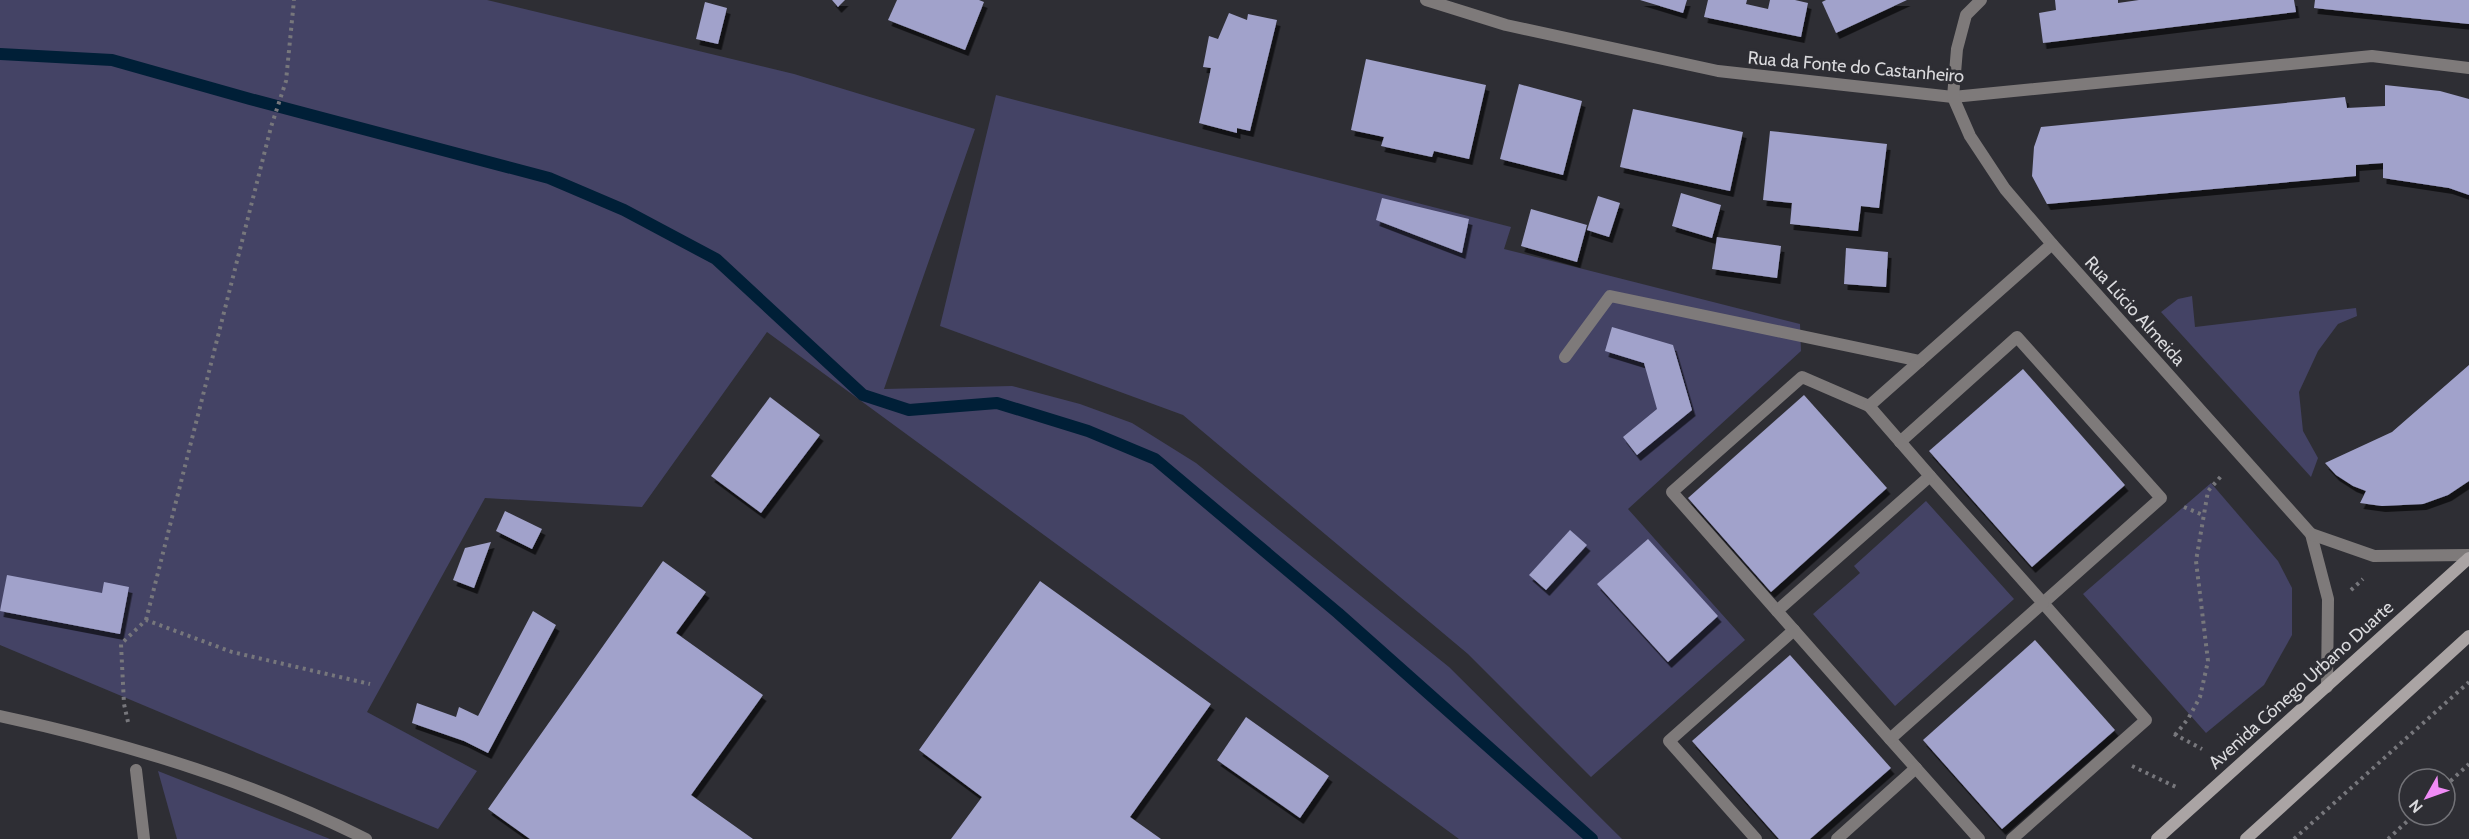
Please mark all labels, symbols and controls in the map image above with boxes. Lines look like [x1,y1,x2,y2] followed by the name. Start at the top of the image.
[1747,47,1965,87] street label: Rua da Fonte do Castanheiro
[2080,252,2190,371] street label: Rua Lúcio Almeida
[2204,596,2398,774] street label: Avenida Cónego Urbano Duarte
[2397,767,2457,827] north arrow
[2405,796,2427,817] text: N

